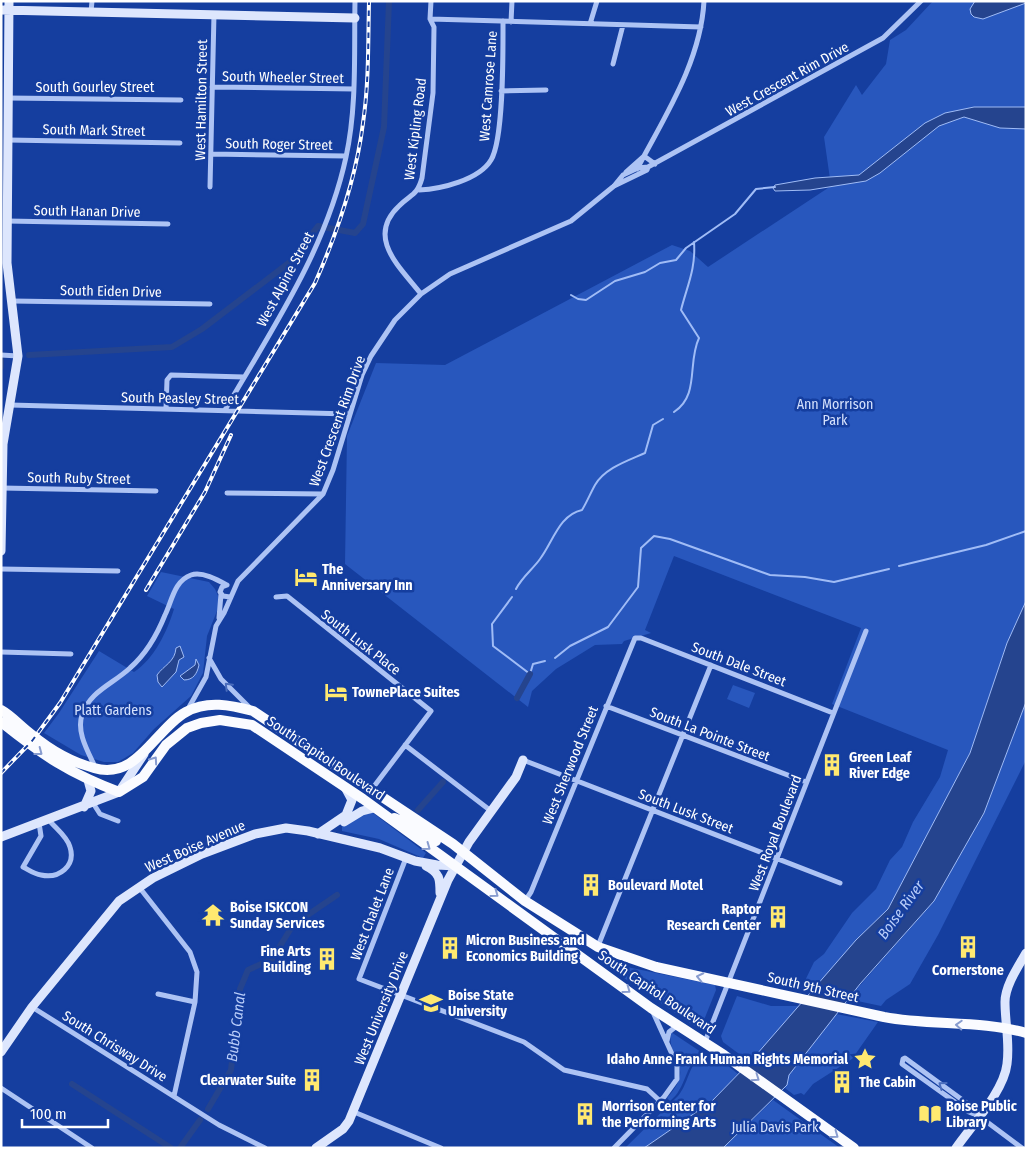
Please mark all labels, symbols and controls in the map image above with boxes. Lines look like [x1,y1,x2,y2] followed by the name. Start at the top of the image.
[476,30,501,142] street label: West Camrose Lane
[723,38,852,120] street label: West Crescent Rim Drive
[192,39,211,161] street label: West Hamilton Street
[222,68,344,87] street label: South Wheeler Street
[401,77,430,181] street label: West Kipling Road
[36,79,155,96] street label: South Gourley Street
[42,121,146,140] street label: South Mark Street
[225,135,333,154] street label: South Roger Street
[33,202,141,221] street label: South Hanan Drive
[253,228,318,330] street label: West Alpine Street
[60,282,162,301] street label: South Eiden Drive
[306,353,369,489] street label: West Crescent Rim Drive
[121,389,239,408] street label: South Peasley Street
[797,396,873,429] park label: Ann Morrison Park
[27,469,131,488] street label: South Ruby Street
[321,561,413,594] place label: The Anniversary Inn
[293,564,319,590] hotel icon: The Anniversary Inn
[318,606,404,679] street label: South Lusk Place
[689,639,789,690] street label: South Dale Street
[323,679,349,705] hotel icon: TownePlace Suites
[225,683,234,692] one-way arrow
[352,684,460,701] place label: TownePlace Suites
[74,702,152,719] park label: Platt Gardens
[539,703,602,827] street label: West Sherwood Street
[647,704,773,765] street label: South La Pointe Street
[264,713,388,804] street label: South Capitol Boulevard
[33,747,42,755] one-way arrow
[849,749,913,782] place label: Green Leaf River Edge
[819,752,845,778] building icon: Green Leaf River Edge
[148,757,157,766] one-way arrow
[745,773,805,894] street label: West Royal Boulevard
[636,786,736,838] street label: South Lusk Street
[142,817,248,876] street label: West Boise Avenue
[421,841,431,850] one-way arrow
[347,865,398,963] street label: West Chalet Lane
[578,872,604,898] building icon: Boulevard Motel
[608,877,703,894] place label: Boulevard Motel
[874,877,929,943] water label: Boise River
[489,889,498,897] one-way arrow
[230,899,325,932] place label: Boise ISKCON Sunday Services
[667,901,762,934] place label: Raptor Research Center
[200,902,226,928] temple icon: Boise ISKCON Sunday Services
[765,904,791,930] building icon: Raptor Research Center
[466,932,585,965] place label: Micron Business and Economics Building
[955,934,981,960] building icon: Cornerstone
[437,935,463,961] building icon: Micron Business and Economics Building
[260,943,311,976] place label: Fine Arts Building
[314,946,340,972] building icon: Fine Arts Building
[595,947,719,1038] street label: South Capitol Boulevard
[351,949,412,1068] street label: West University Drive
[932,962,1004,979] place label: Cornerstone
[765,969,861,1006] street label: South 9th Street
[695,972,704,982] one-way arrow
[621,984,631,993] one-way arrow
[448,987,514,1020] place label: Boise State University
[418,990,444,1016] school or university icon: Boise State University
[223,991,249,1063] water label: Bubb Canal
[59,1007,170,1086] street label: South Chrisway Drive
[954,1019,962,1030] one-way arrow
[852,1046,878,1072] place icon: Idaho Anne Frank Human Rights Memorial
[607,1051,848,1068] place label: Idaho Anne Frank Human Rights Memorial
[299,1067,325,1093] building icon: Clearwater Suite
[829,1069,855,1095] building icon: The Cabin
[200,1072,296,1089] place label: Clearwater Suite
[751,1072,760,1081] one-way arrow
[859,1074,916,1091] place label: The Cabin
[938,1082,948,1091] one-way arrow
[22,1096,109,1128] scale bar
[602,1098,717,1131] place label: Morrison Center for the Performing Arts
[946,1098,1018,1131] place label: Boise Public Library
[572,1101,598,1127] building icon: Morrison Center for the Performing Arts
[917,1101,943,1127] library icon: Boise Public Library
[30,1105,67,1123] text: 100 m
[731,1119,819,1136] park label: Julia Davis Park
[829,1129,838,1137] one-way arrow

